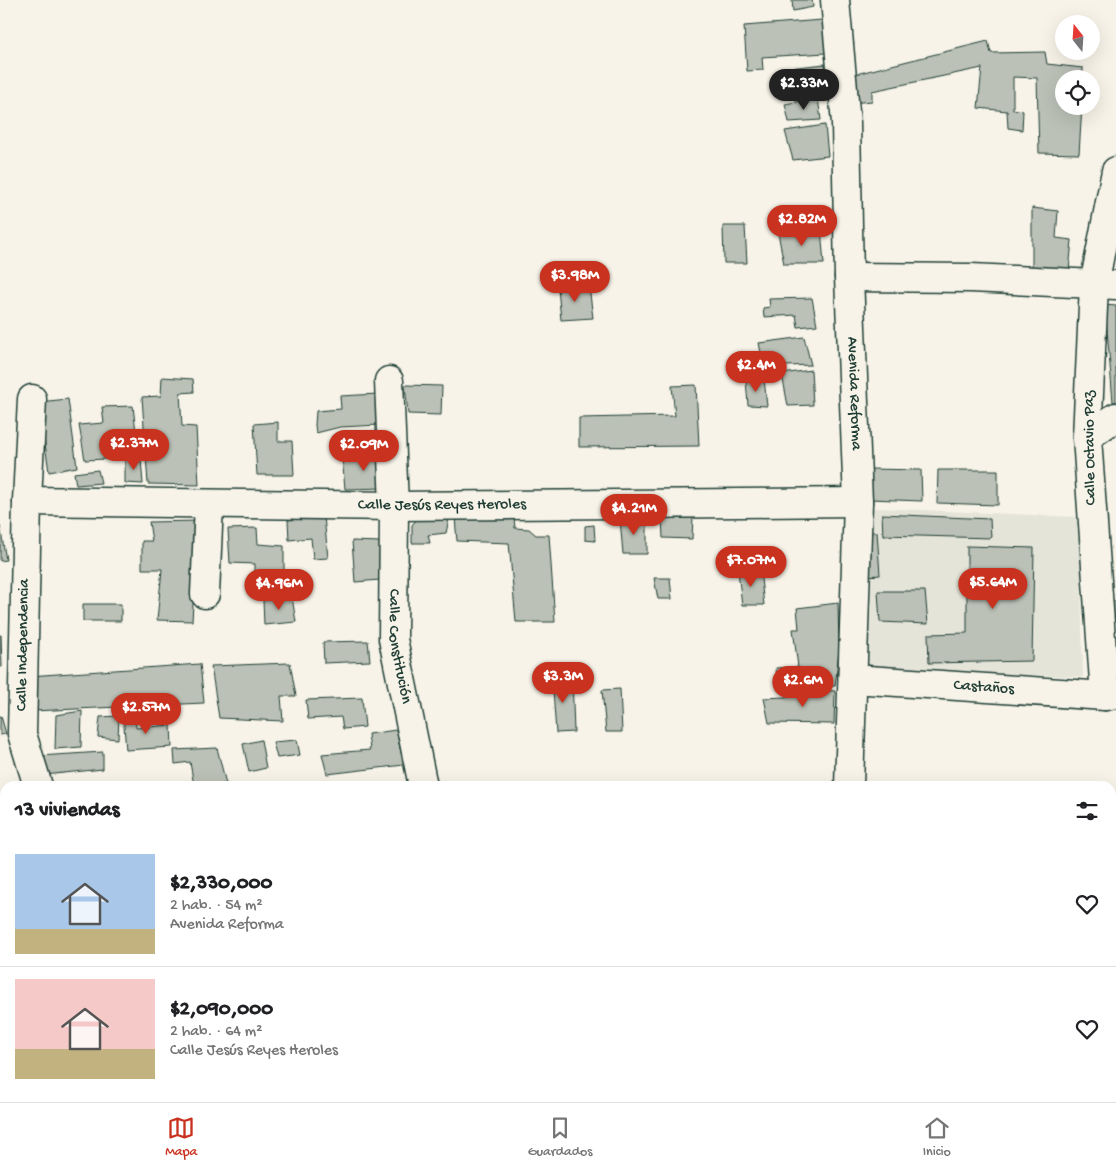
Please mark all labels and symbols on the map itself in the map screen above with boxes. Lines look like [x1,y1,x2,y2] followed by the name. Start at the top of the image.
[1055,15,1100,60] north arrow
[763,68,845,111] pin: $2.33M
[761,204,843,247] pin: $2.82M
[534,260,616,303] pin: $3.98M
[842,336,865,452] street label: Avenida Reforma
[721,350,791,393] pin: $2.4M
[1080,390,1101,505] street label: Calle Octavio Paz
[93,428,175,471] pin: $2.37M
[323,430,405,472] pin: $2.09M
[593,494,675,536] pin: $4.21M
[358,495,527,516] street label: Calle Jesús Reyes Heroles
[710,546,792,588] pin: $7.07M
[238,568,320,611] pin: $4.96M
[952,568,1034,610] pin: $5.64M
[13,577,35,711] street label: Calle Independencia
[383,589,416,706] street label: Calle Constitución
[528,662,598,704] pin: $3.3M
[768,666,838,708] pin: $2.6M
[953,676,1016,699] street label: Castaños
[105,692,187,735] pin: $2.57M

